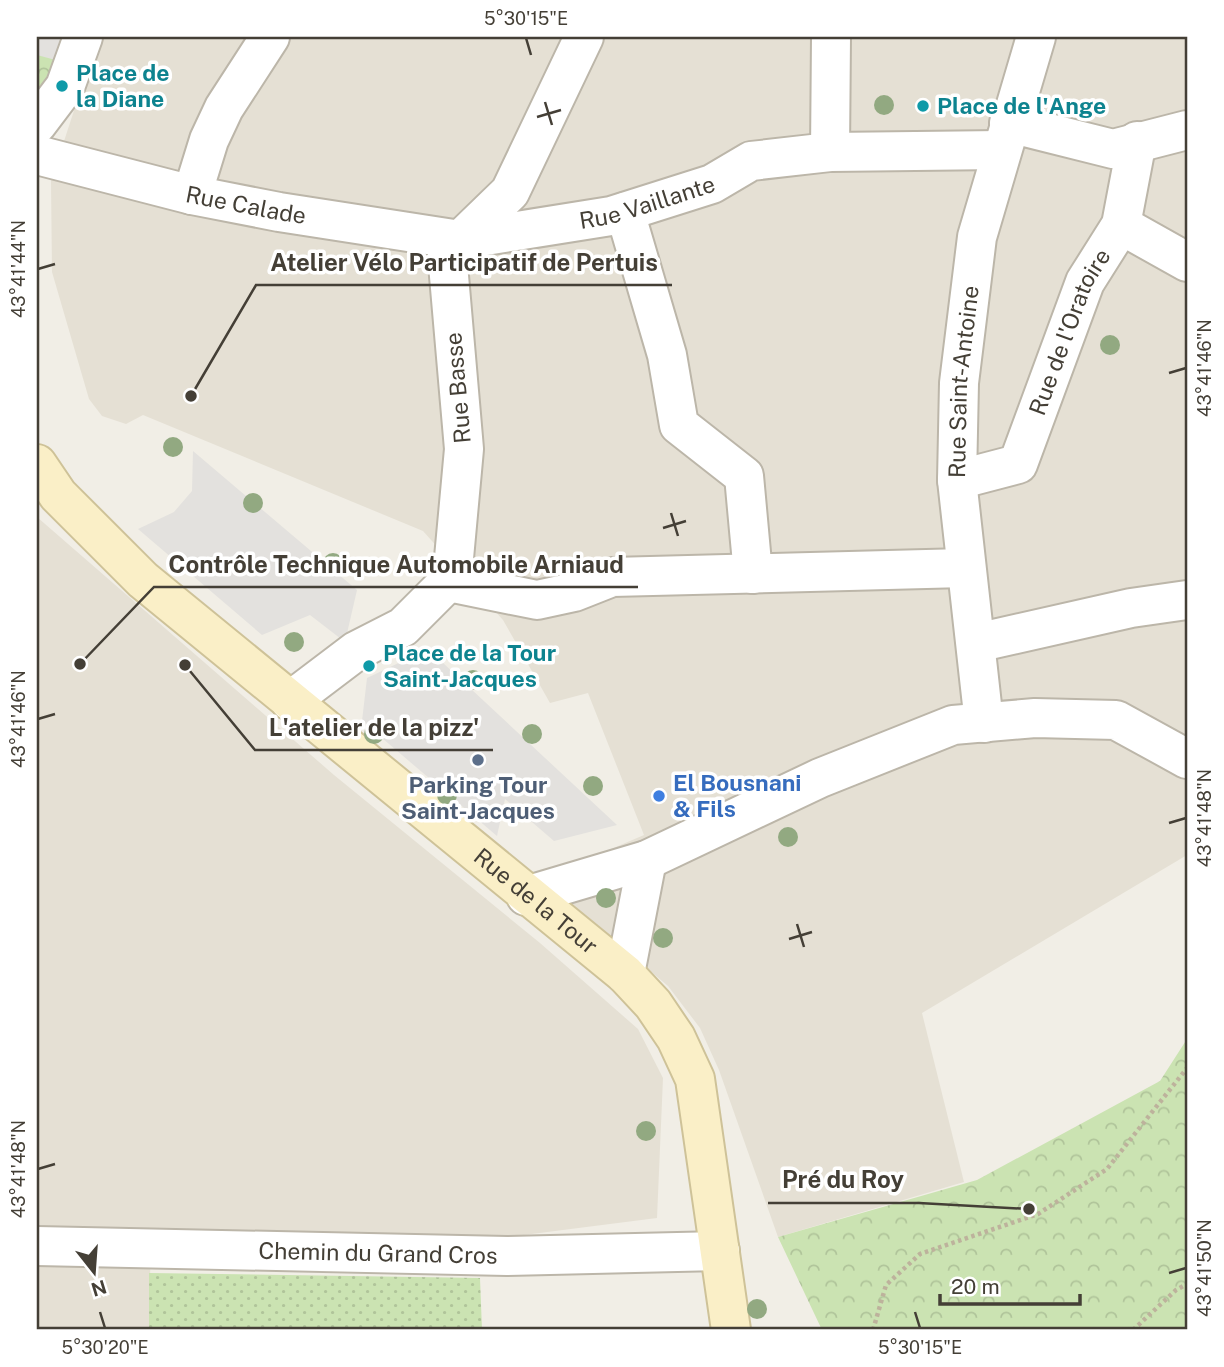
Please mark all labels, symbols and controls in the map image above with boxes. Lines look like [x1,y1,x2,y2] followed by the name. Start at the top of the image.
[484,8,568,29] text: 5°30'15"E
[76,59,170,112] place label: Place de la Diane
[54,78,70,94] marker: Place de la Diane
[937,92,1106,119] place label: Place de l'Ange
[915,98,931,114] marker: Place de l'Ange
[577,170,718,234] street label: Rue Vaillante
[184,180,308,229] street label: Rue Calade
[8,220,29,318] text: 43°41'44"N
[256,240,672,285] callout: Atelier Vélo Participatif de Pertuis
[1023,243,1116,419] street label: Rue de l'Oratoire
[270,248,658,276] text: Atelier Vélo Participatif de Pertuis
[943,284,984,478] street label: Rue Saint-Antoine
[1194,319,1215,417] text: 43°41'46"N
[439,331,476,445] street label: Rue Basse
[154,542,638,587] callout: Contrôle Technique Automobile Arniaud
[168,550,624,578] text: Contrôle Technique Automobile Arniaud
[383,639,556,692] place label: Place de la Tour Saint-Jacques
[361,658,377,674] marker: Place de la Tour Saint-Jacques
[8,670,29,768] text: 43°41'46"N
[255,705,493,750] callout: L'atelier de la pizz'
[269,713,479,741] text: L'atelier de la pizz'
[470,752,486,768] marker: Parking Tour Saint-Jacques
[673,769,801,822] place label: El Bousnani & Fils
[1194,769,1215,867] text: 43°41'48"N
[401,771,555,824] place label: Parking Tour Saint-Jacques
[651,788,667,804] marker: El Bousnani & Fils
[469,842,603,959] street label: Rue de la Tour
[8,1120,29,1218] text: 43°41'48"N
[768,1158,919,1203] callout: Pré du Roy
[782,1165,905,1193] text: Pré du Roy
[1194,1219,1215,1317] text: 43°41'50"N
[258,1237,498,1269] street label: Chemin du Grand Cros
[60,1238,130,1308] north arrow
[940,1262,1080,1306] scale bar
[951,1274,1000,1299] text: 20 m
[89,1276,109,1301] text: N
[61,1337,149,1358] text: 5°30'20"E
[878,1337,962,1358] text: 5°30'15"E

